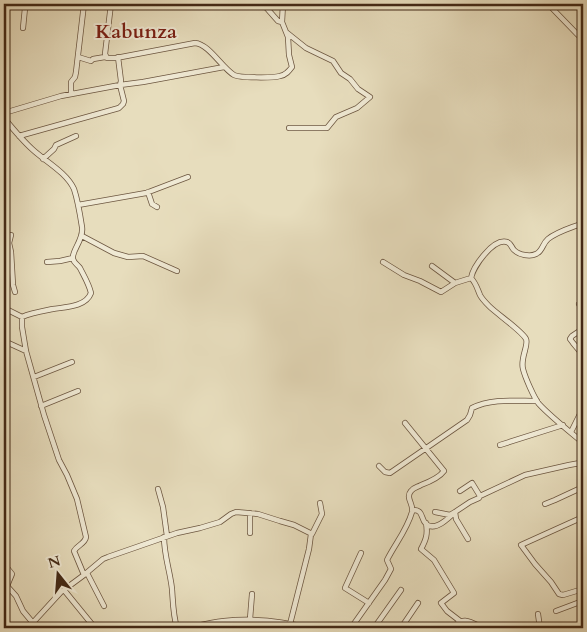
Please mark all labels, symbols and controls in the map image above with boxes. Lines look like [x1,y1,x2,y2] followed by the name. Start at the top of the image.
[95,18,177,45] district label: Kabunza
[32,550,82,600] north arrow
[46,551,63,573] text: N

